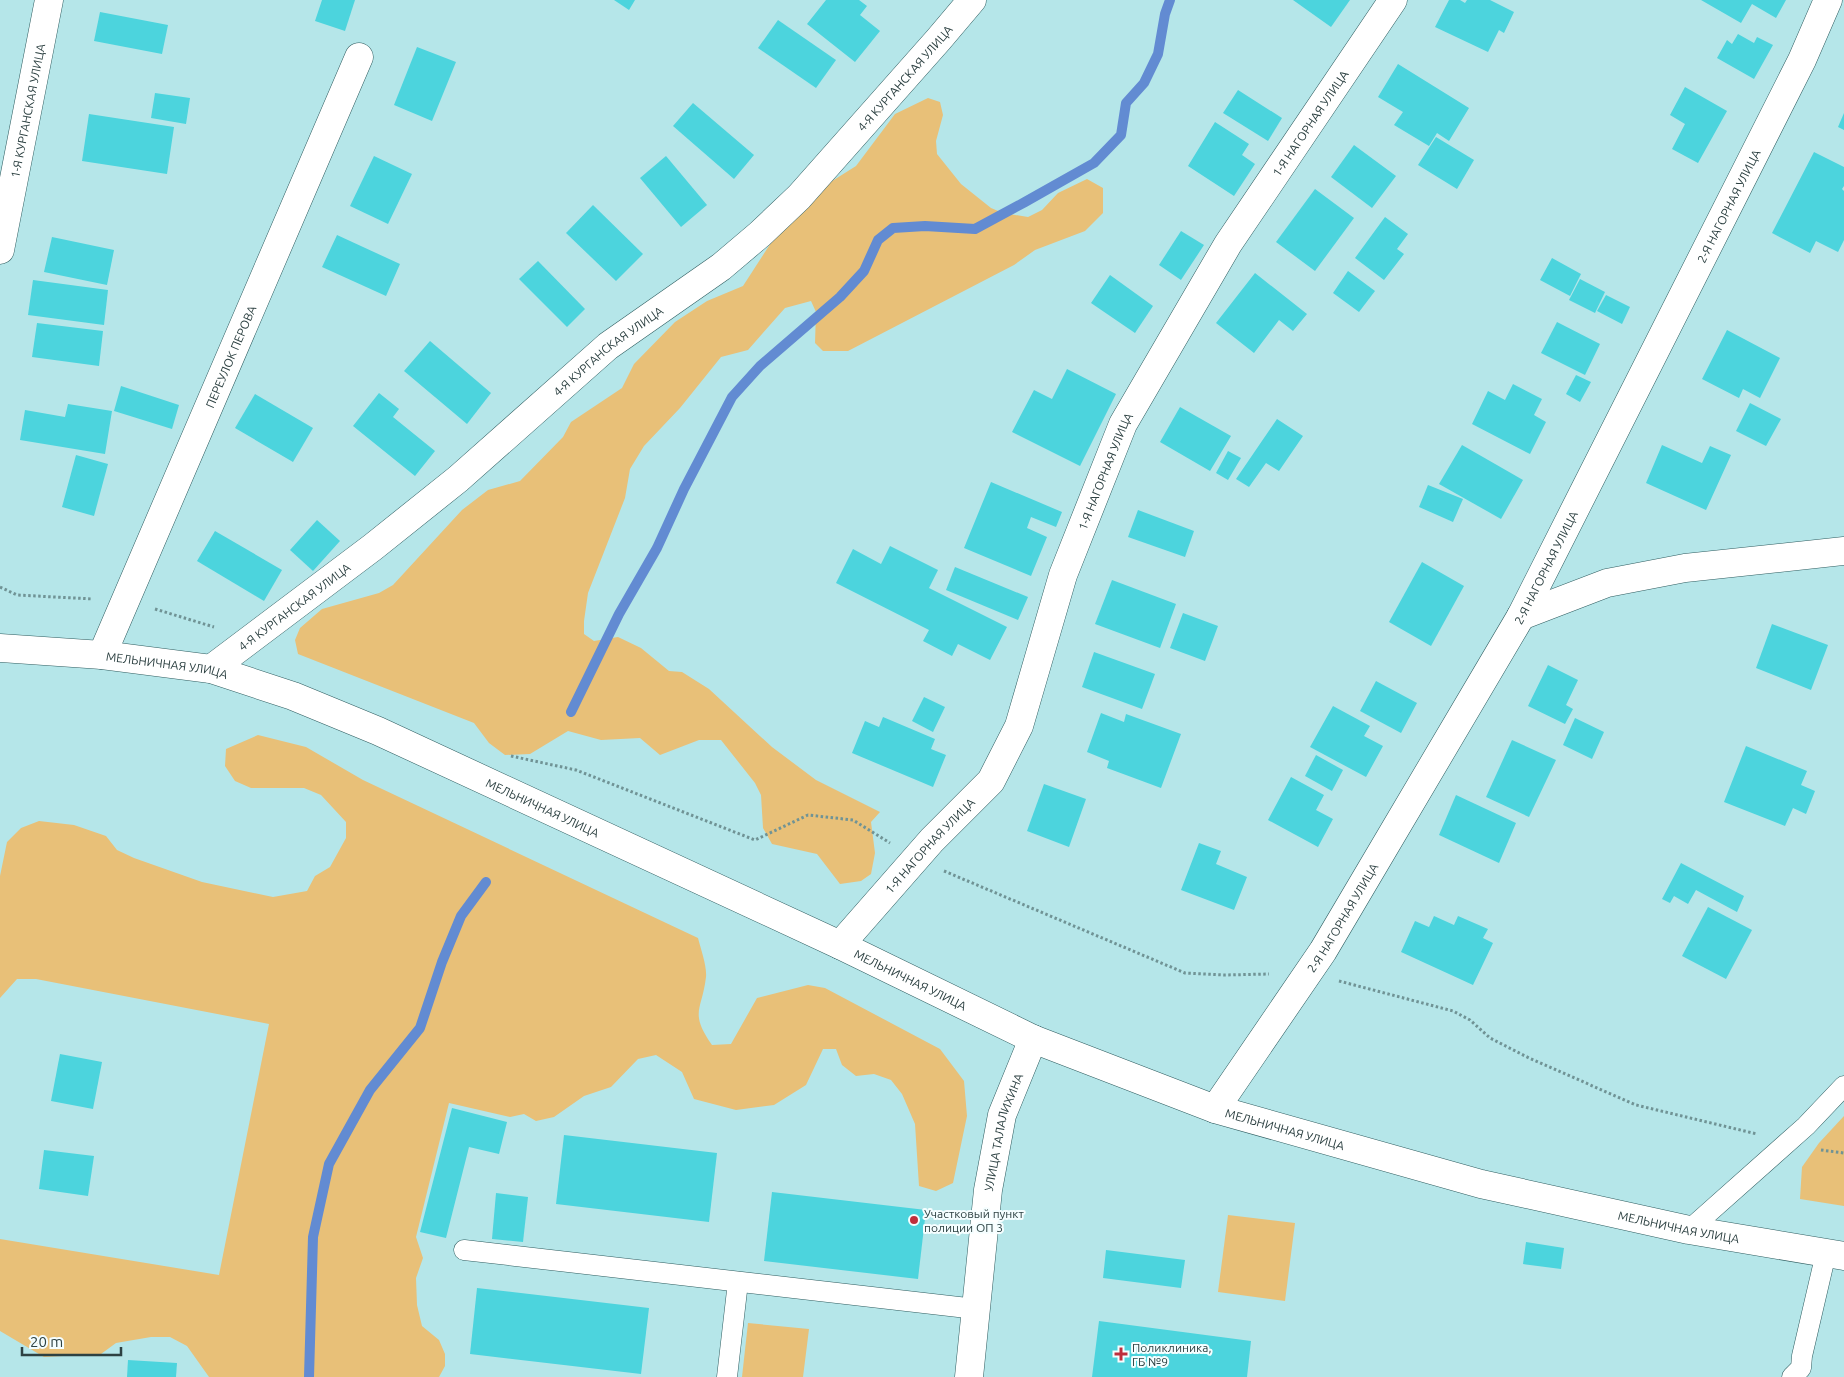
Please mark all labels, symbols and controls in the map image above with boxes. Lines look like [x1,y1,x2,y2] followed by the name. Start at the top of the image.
[854,22,955,133] street label: 4-Я КУРГАНСКАЯ УЛИЦА
[8,42,47,179] street label: 1-Я КУРГАНСКАЯ УЛИЦА
[1269,67,1350,178] street label: 1-Я НАГОРНАЯ УЛИЦА
[1694,147,1762,265] street label: 2-Я НАГОРНАЯ УЛИЦА
[203,303,258,409] street label: ПЕРЕУЛОК ПЕРОВА
[550,303,665,398] street label: 4-Я КУРГАНСКАЯ УЛИЦА
[1075,410,1135,531] street label: 1-Я НАГОРНАЯ УЛИЦА
[1511,508,1580,626] street label: 2-Я НАГОРНАЯ УЛИЦА
[236,560,353,653] street label: 4-Я КУРГАНСКАЯ УЛИЦА
[105,649,230,681] street label: МЕЛЬНИЧНАЯ УЛИЦА
[484,776,602,839] street label: МЕЛЬНИЧНАЯ УЛИЦА
[882,795,977,896] street label: 1-Я НАГОРНАЯ УЛИЦА
[1304,860,1380,974] street label: 2-Я НАГОРНАЯ УЛИЦА
[852,947,969,1012] street label: МЕЛЬНИЧНАЯ УЛИЦА
[981,1071,1025,1192] street label: УЛИЦА ТАЛАЛИХИНА
[1224,1106,1346,1152] street label: МЕЛЬНИЧНАЯ УЛИЦА
[924,1207,1025,1234] place label: Участковый пункт полиции ОП 3
[1617,1208,1741,1245] street label: МЕЛЬНИЧНАЯ УЛИЦА
[908,1214,920,1226] marker: Участковый пункт полиции ОП 3
[22,1324,121,1356] scale bar
[30,1333,63,1350] text: 20 m
[1132,1341,1211,1368] place label: Поликлиника, ГБ №9
[1114,1347,1128,1361] marker: Поликлиника, ГБ №9

